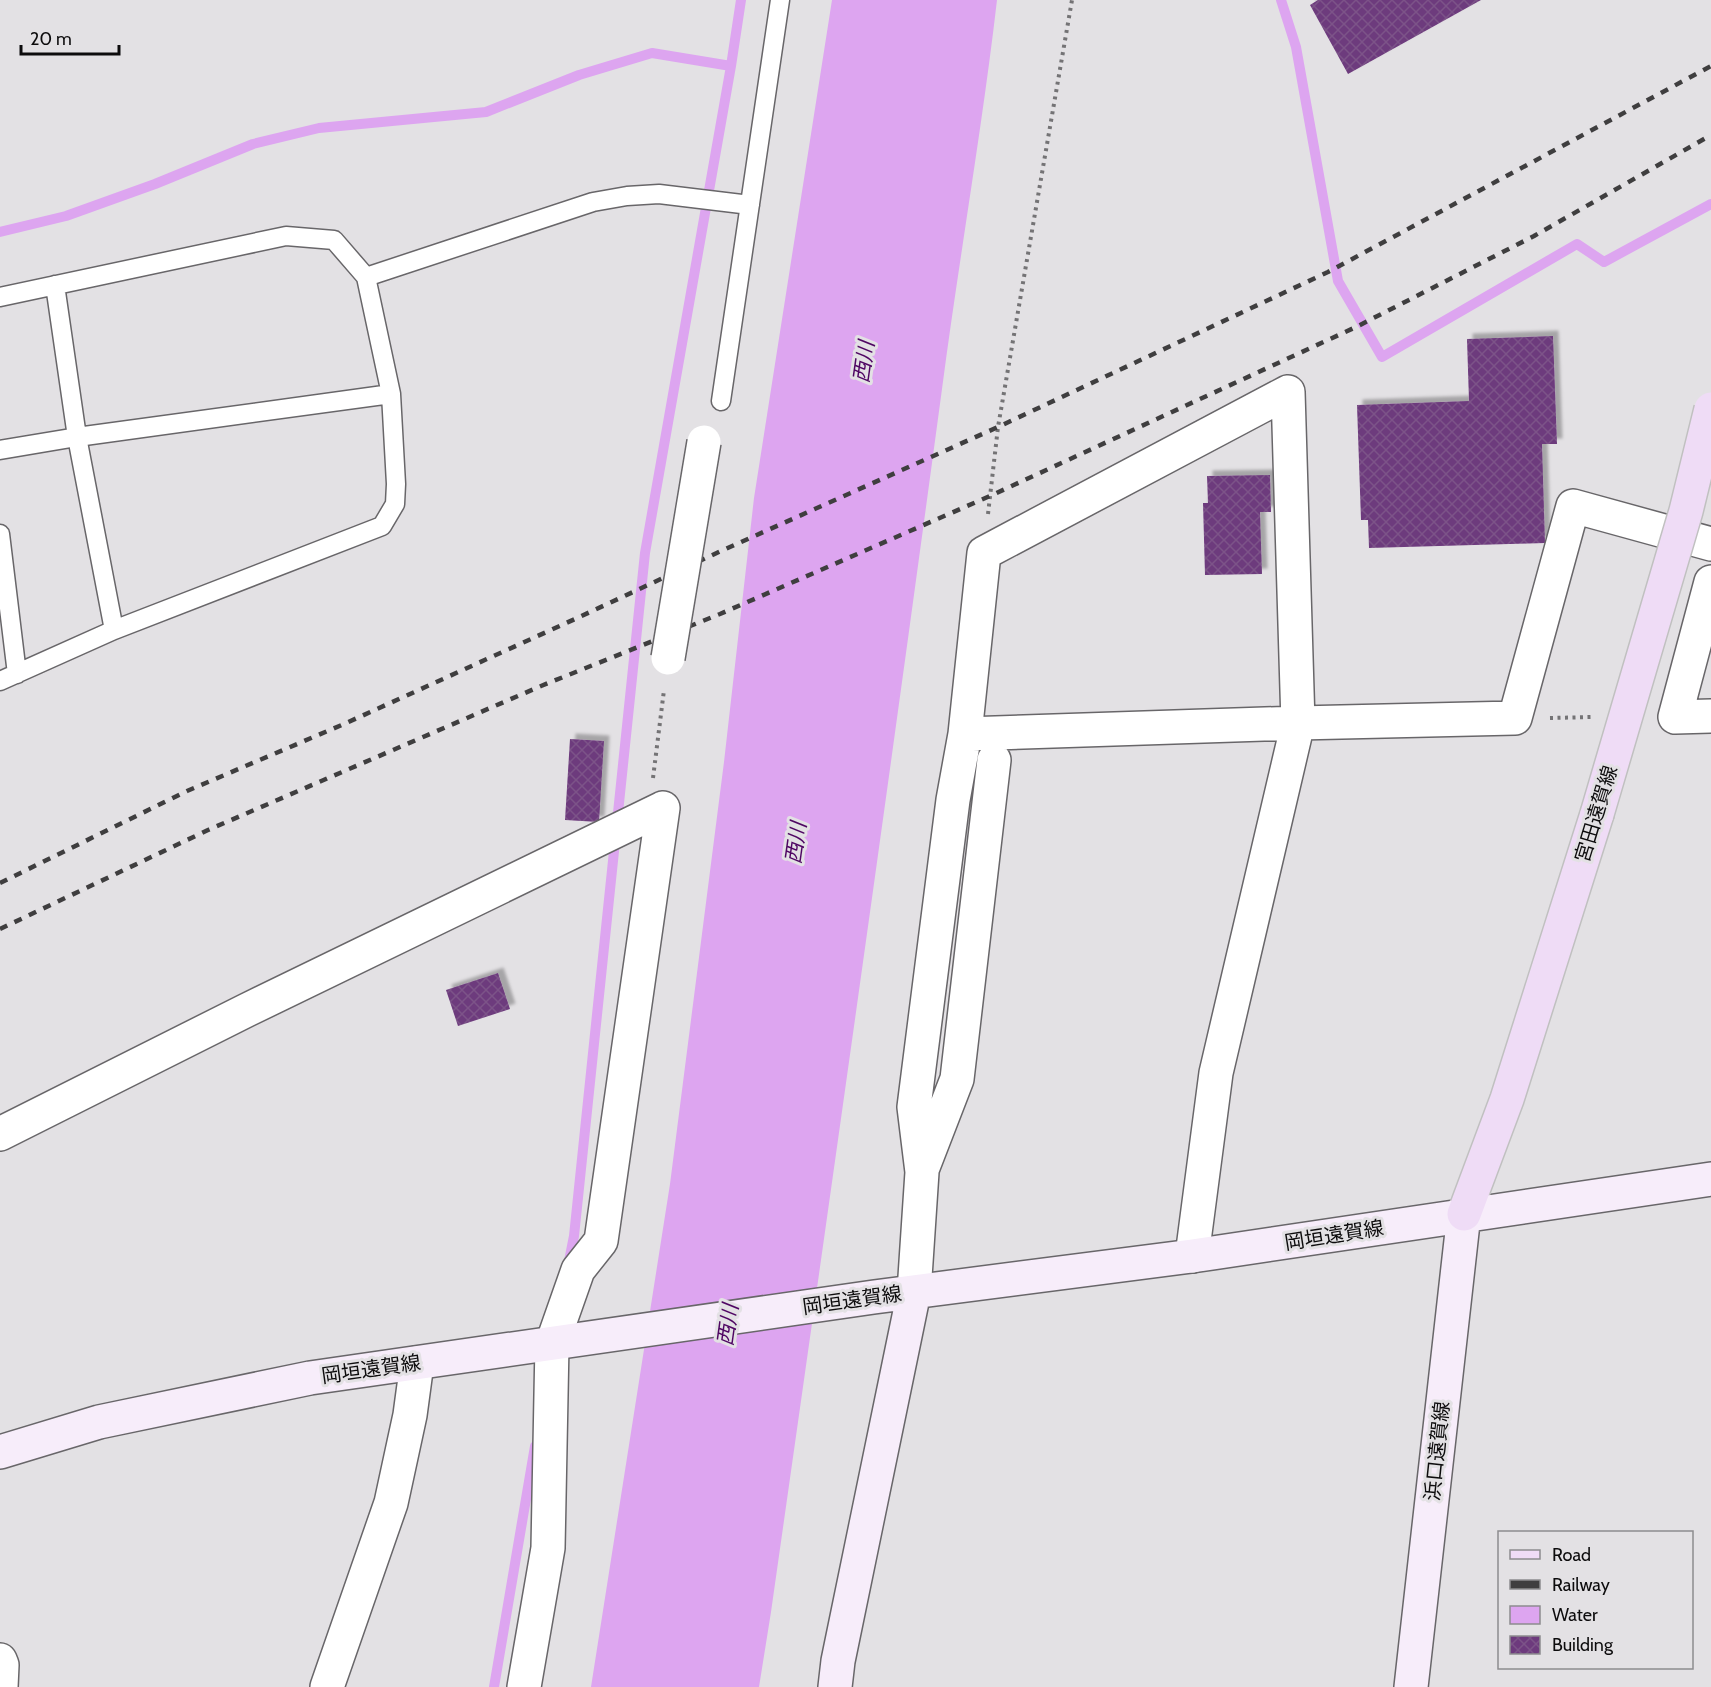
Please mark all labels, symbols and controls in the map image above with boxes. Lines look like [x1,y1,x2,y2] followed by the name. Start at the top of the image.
[21,18,118,56] scale bar
[30,28,72,50] text: 20 m
[848,337,879,384] water label: 西川
[1570,763,1622,865] street label: 宮田遠賀線
[780,818,811,865] water label: 西川
[1283,1215,1385,1255] street label: 岡垣遠賀線
[801,1281,903,1319] street label: 岡垣遠賀線
[712,1300,743,1347] water label: 西川
[320,1350,422,1388] street label: 岡垣遠賀線
[1420,1400,1454,1502] street label: 浜口遠賀線
[1498,1531,1693,1669] legend
[1552,1544,1591,1566] text: Road
[1552,1574,1610,1596] text: Railway
[1552,1604,1598,1626] text: Water
[1552,1634,1614,1656] text: Building

